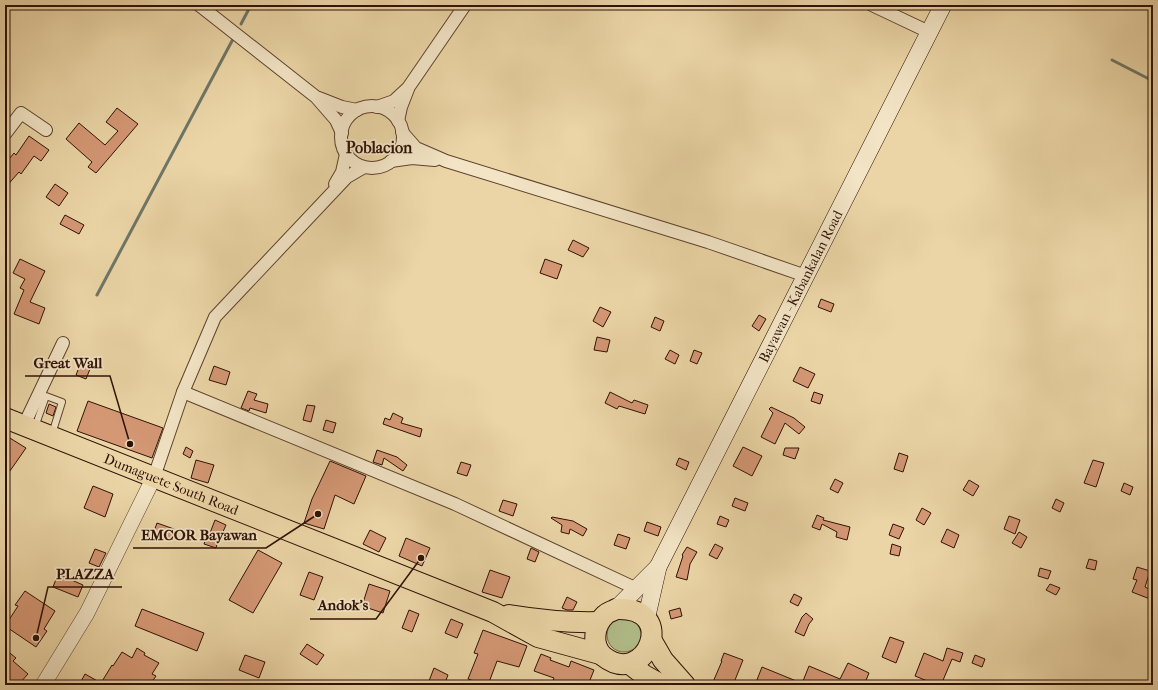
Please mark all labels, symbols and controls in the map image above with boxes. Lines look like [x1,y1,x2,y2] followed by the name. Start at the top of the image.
[346,138,413,157] district label: Poblacion
[755,207,847,366] street label: Bayawan - Kabankalan Road
[25,349,110,376] callout: Great Wall
[34,354,103,372] text: Great Wall
[101,450,241,519] street label: Dumaguete South Road
[133,521,266,548] callout: EMCOR Bayawan
[141,526,257,544] text: EMCOR Bayawan
[48,560,122,587] callout: PLAZZA
[56,565,115,583] text: PLAZZA
[310,592,376,619] callout: Andok's
[317,596,369,614] text: Andok's

